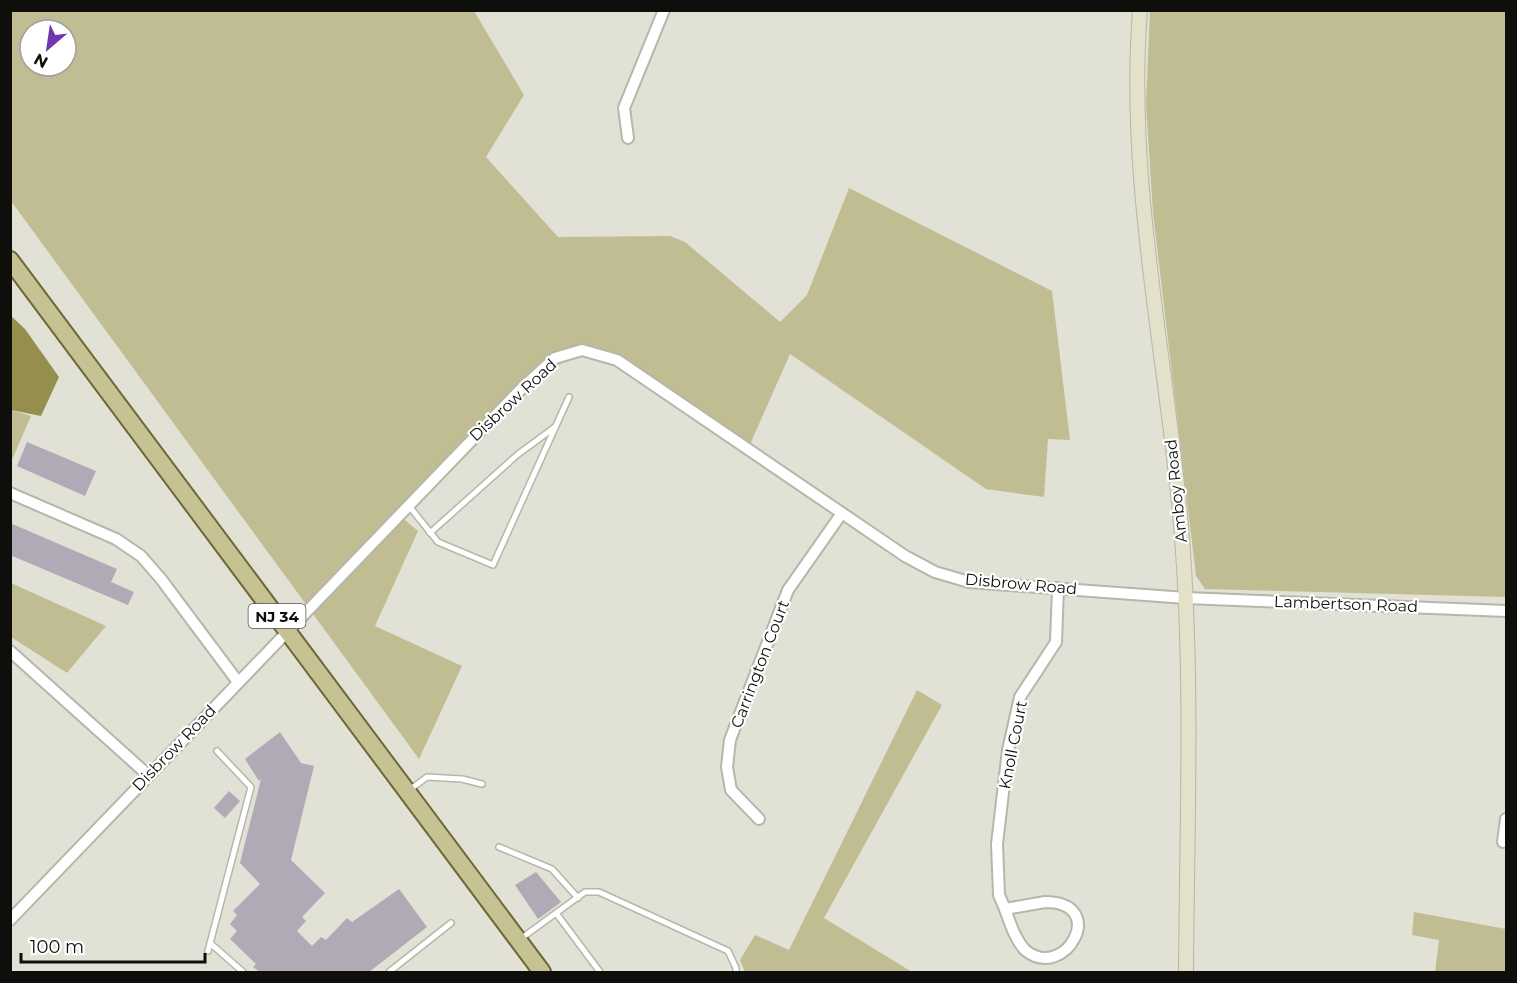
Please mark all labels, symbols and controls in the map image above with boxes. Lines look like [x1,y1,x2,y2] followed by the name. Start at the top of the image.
[18,18,78,78] north arrow
[31,49,51,72] text: N
[465,355,561,445] street label: Disbrow Road
[1161,438,1191,544] street label: Amboy Road
[964,570,1078,598] street label: Disbrow Road
[1274,592,1418,616] street label: Lambertson Road
[727,597,793,731] street label: Carrington Court
[248,604,306,628] road number: NJ 34
[995,699,1031,791] street label: Knoll Court
[128,701,220,795] street label: Disbrow Road
[21,926,206,964] scale bar
[30,936,84,958] text: 100 m

